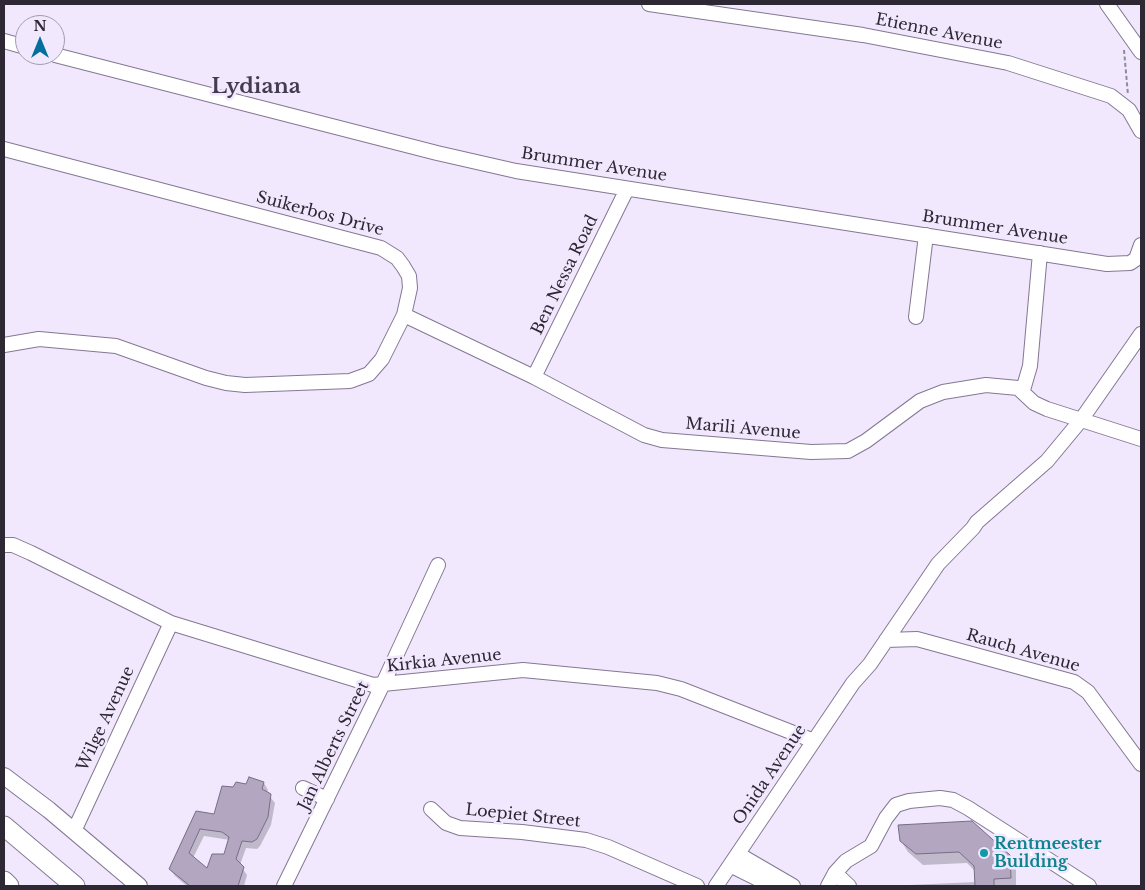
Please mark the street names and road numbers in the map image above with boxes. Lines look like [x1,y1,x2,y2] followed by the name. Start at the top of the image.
[874,10,1004,54] street label: Etienne Avenue
[520,144,668,186] street label: Brummer Avenue
[254,188,386,240] street label: Suikerbos Drive
[921,207,1069,249] street label: Brummer Avenue
[528,212,602,338] street label: Ben Nessa Road
[685,414,801,444] street label: Marili Avenue
[964,626,1082,676] street label: Rauch Avenue
[386,645,502,677] street label: Kirkia Avenue
[73,663,139,775] street label: Wilge Avenue
[294,678,374,814] street label: Jan Alberts Street
[729,721,811,829] street label: Onida Avenue
[465,800,581,832] street label: Loepiet Street

